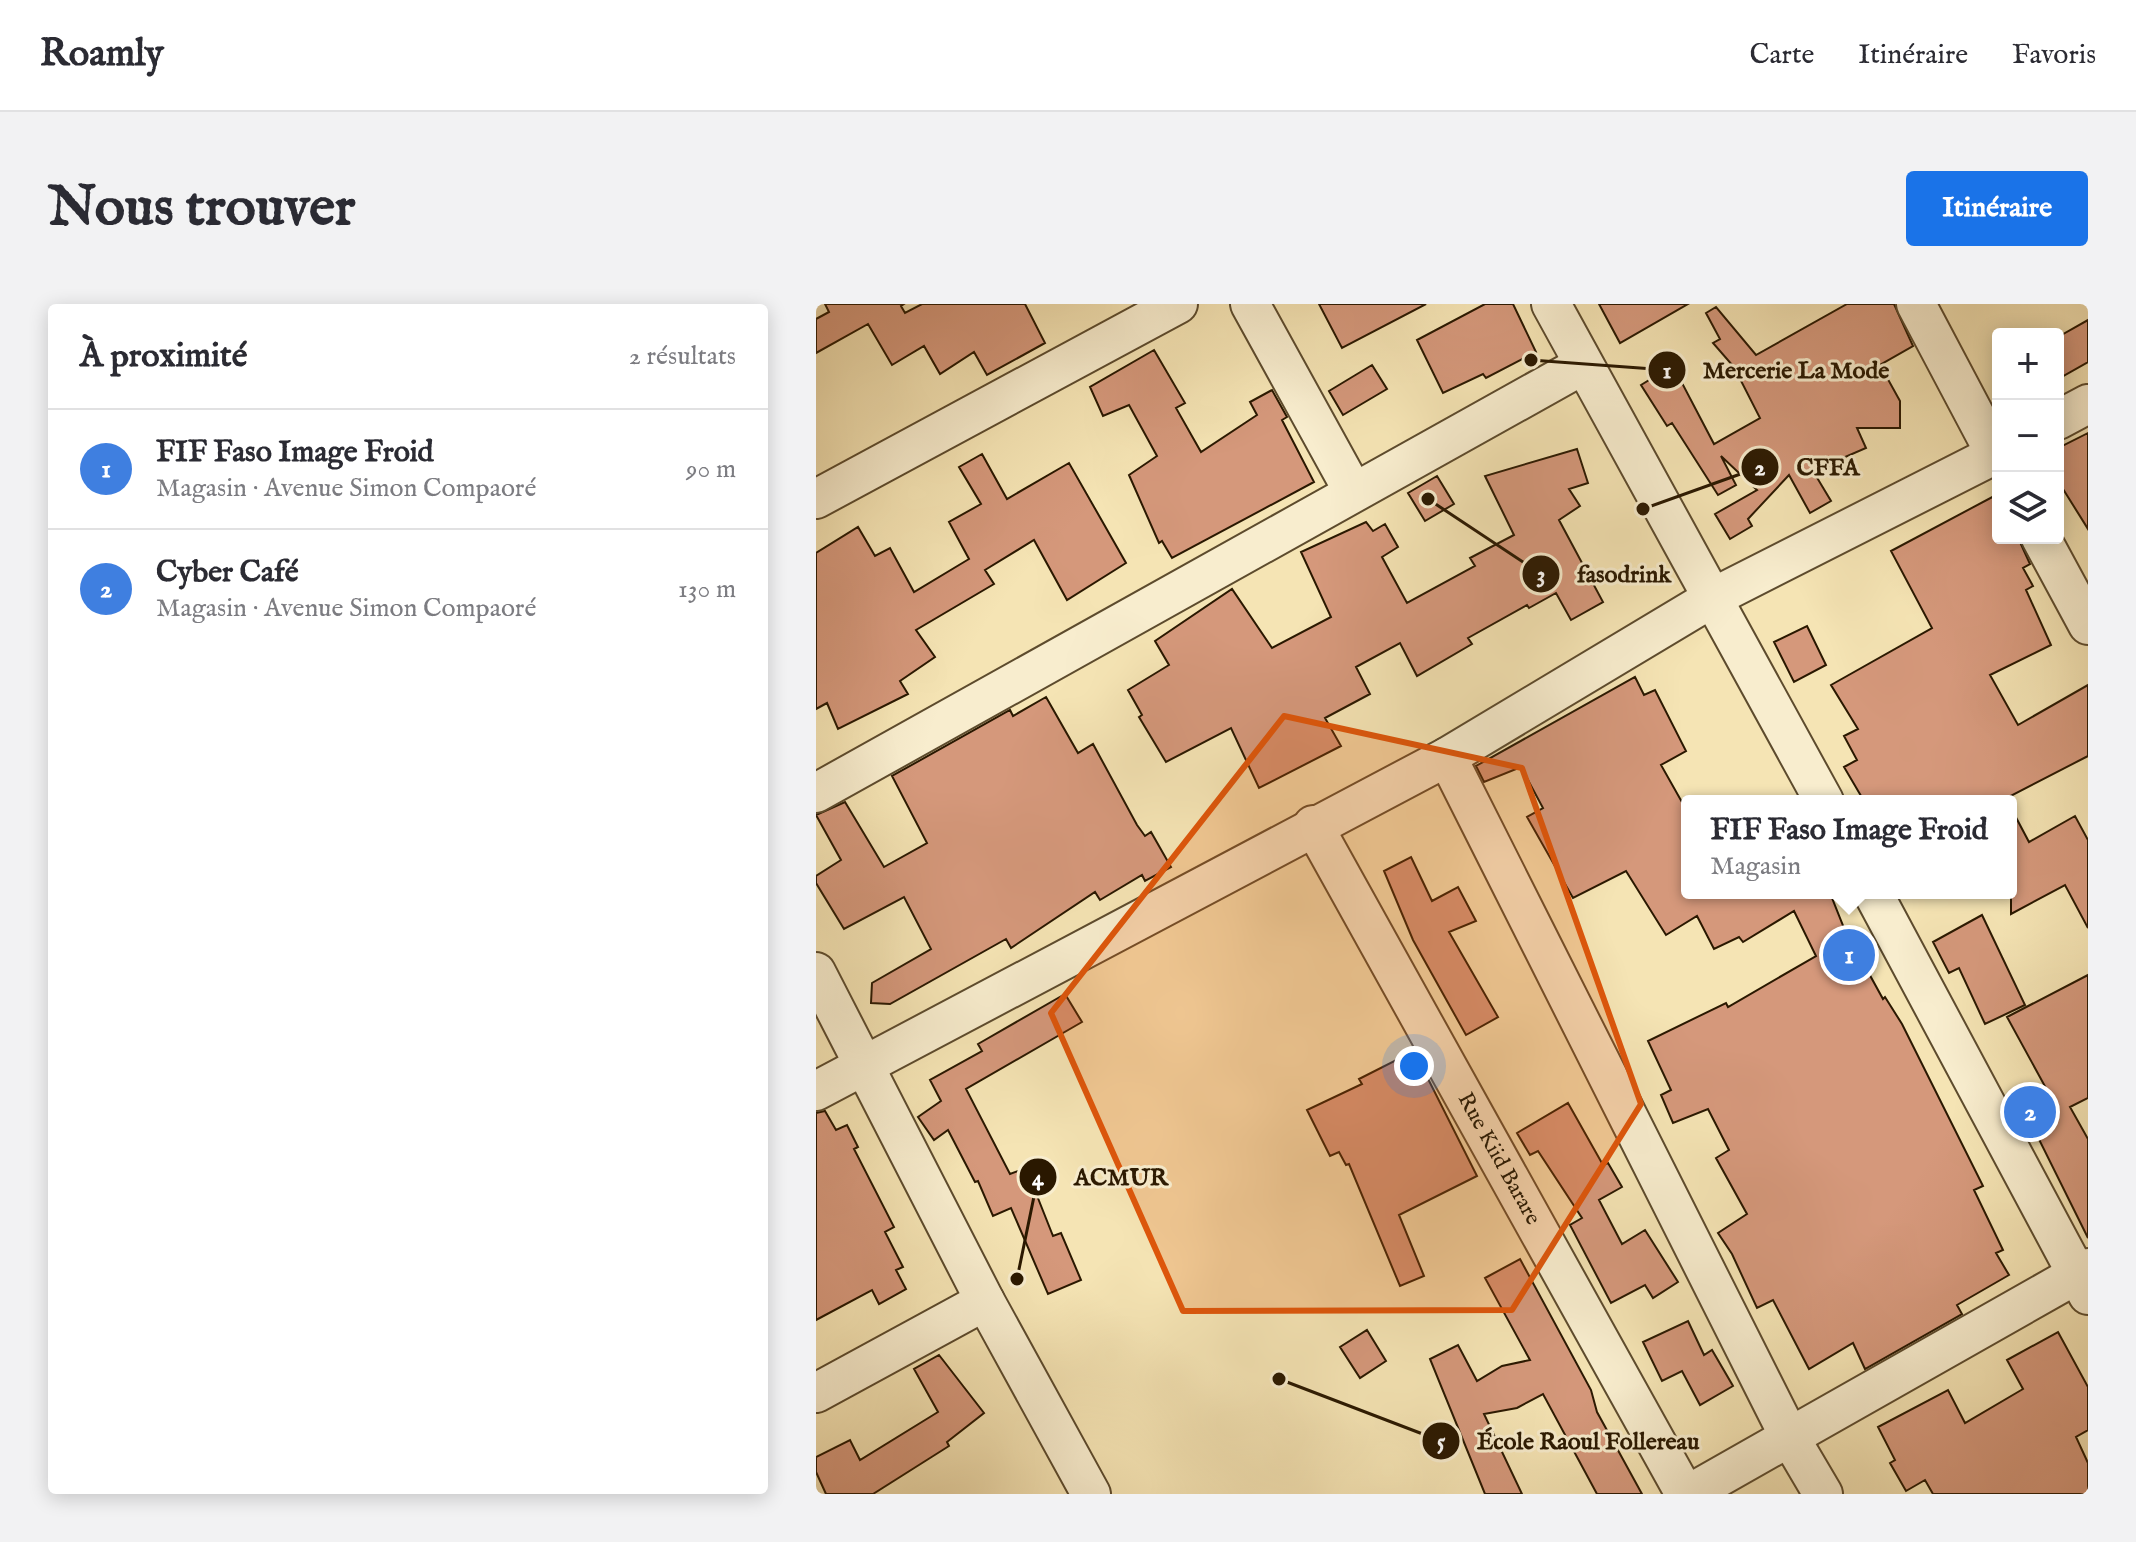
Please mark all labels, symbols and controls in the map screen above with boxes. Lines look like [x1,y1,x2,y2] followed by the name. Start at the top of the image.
[40,31,164,79] text: Roamly
[1749,38,1814,73] text: Carte
[1858,38,1968,73] text: Itinéraire
[2012,38,2096,73] text: Favoris
[1906,171,2088,246] button: Itinéraire
[48,173,355,244] text: Nous trouver
[1992,328,2064,544] map controls
[1992,328,2064,400] button: +
[80,335,247,378] text: À proximité
[629,340,736,373] text: 2 résultats
[1647,346,1906,394] callout: Mercerie La Mode
[1663,356,1672,387] text: 1
[1703,356,1889,387] text: Mercerie La Mode
[1992,400,2064,472] button: −
[156,434,434,472] text: FIF Faso Image Froid
[1740,443,1875,491] callout: CFFA
[101,453,111,486] text: 1
[686,453,736,486] text: 90 m
[1754,453,1766,484] text: 2
[1796,453,1861,484] text: CFFA
[156,472,536,505] text: Magasin · Avenue Simon Compaoré
[1992,472,2064,544] button: layers
[1521,550,1687,598] callout: fasodrink
[156,554,299,592] text: Cyber Café
[1537,560,1545,591] text: 3
[1577,560,1672,591] text: fasodrink
[100,573,112,606] text: 2
[678,573,736,606] text: 130 m
[156,592,536,625] text: Magasin · Avenue Simon Compaoré
[1681,795,2017,899] popup
[1710,812,1988,850] text: FIF Faso Image Froid
[1710,850,1801,883] text: Magasin
[1823,925,1875,985] pin: 1
[1394,1046,1434,1086] your location
[2004,1082,2056,1142] pin: 2
[1451,1088,1547,1230] street label: Rue Kiid Barare
[1018,1153,1184,1201] callout: ACMUR
[1032,1163,1045,1194] text: 4
[1073,1163,1170,1194] text: ACMUR
[1421,1417,1715,1465] callout: École Raoul Follereau
[1437,1427,1446,1458] text: 5
[1477,1427,1700,1458] text: École Raoul Follereau

